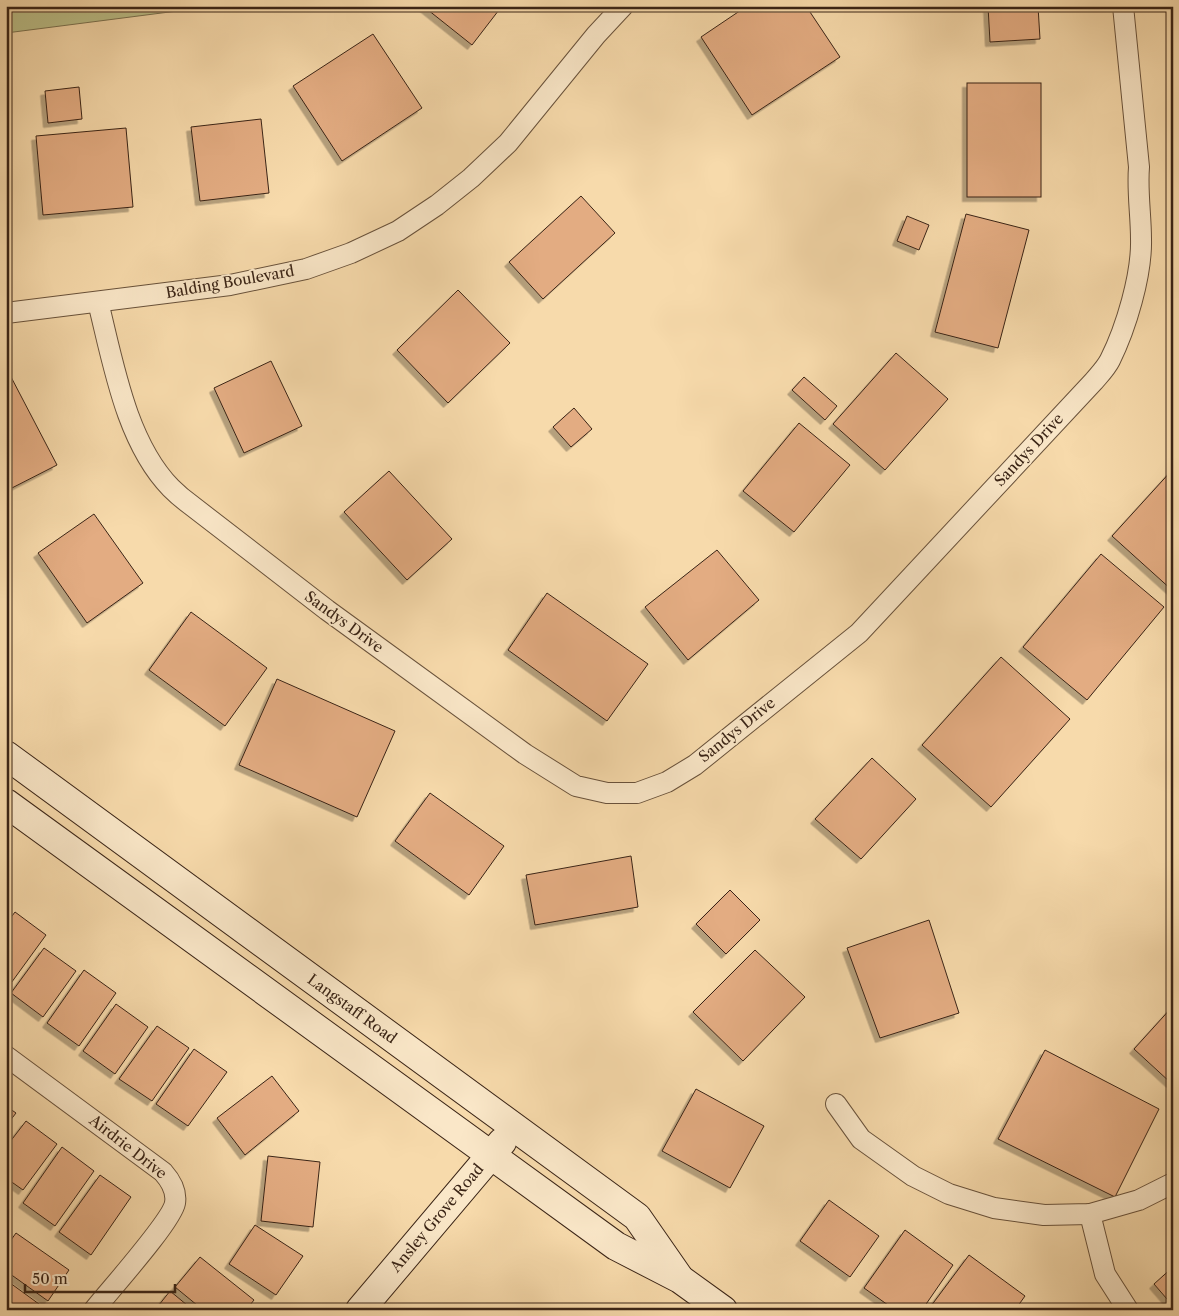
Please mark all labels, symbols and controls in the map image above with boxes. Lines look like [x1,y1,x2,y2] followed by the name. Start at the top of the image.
[164,261,296,302] street label: Balding Boulevard
[990,409,1067,490] street label: Sandys Drive
[301,587,387,657] street label: Sandys Drive
[695,693,779,766] street label: Sandys Drive
[304,970,401,1047] street label: Langstaff Road
[85,1110,171,1183] street label: Airdrie Drive
[385,1160,487,1277] street label: Ansley Grove Road
[25,1261,175,1293] scale bar
[32,1269,68,1288] text: 50 m

